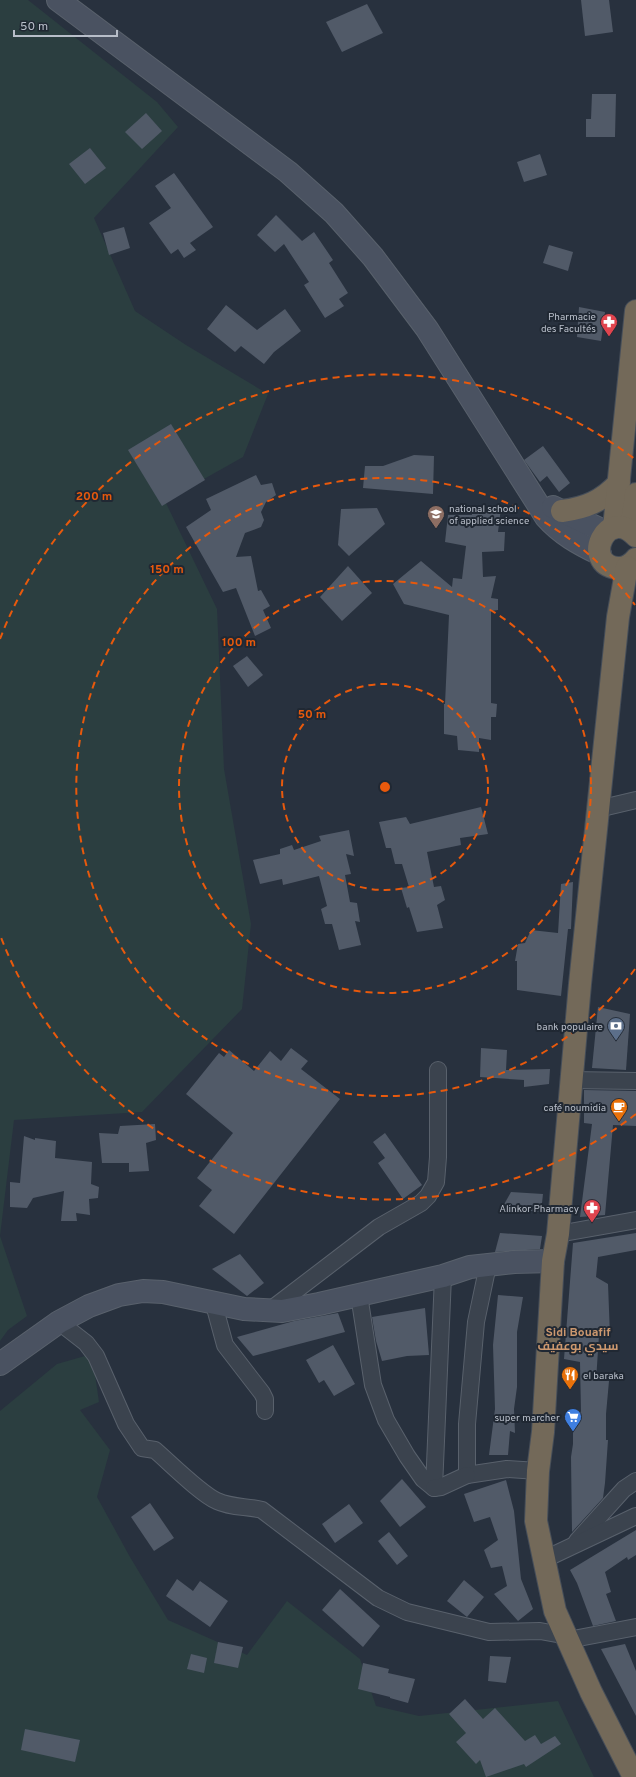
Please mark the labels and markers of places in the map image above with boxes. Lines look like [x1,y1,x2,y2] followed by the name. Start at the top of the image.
[541,311,596,336] place label: Pharmacie des Facultés
[599,312,619,337] pharmacy icon: Pharmacie des Facultés
[449,503,529,528] place label: national school of applied science
[426,504,446,529] school or university icon: national school of applied science
[378,780,392,794] centre of rings
[606,1016,626,1041] bank icon: bank populaire
[536,1021,603,1034] place label: bank populaire
[609,1097,629,1122] cafe icon: café noumidia
[544,1102,606,1115] place label: café noumidia
[582,1198,602,1223] pharmacy icon: Alinkor Pharmacy
[499,1203,579,1216] place label: Alinkor Pharmacy
[560,1365,580,1390] restaurant icon: el baraka
[583,1370,624,1383] place label: el baraka
[563,1407,583,1432] supermarket icon: super marcher
[494,1412,560,1425] place label: super marcher

